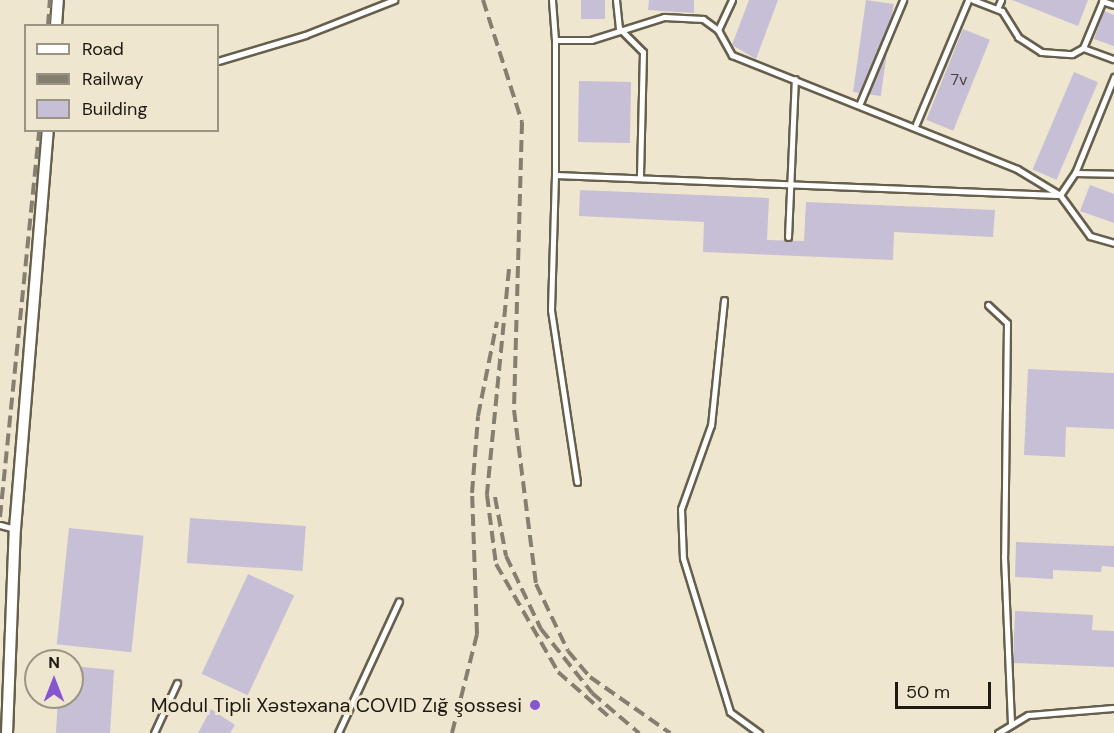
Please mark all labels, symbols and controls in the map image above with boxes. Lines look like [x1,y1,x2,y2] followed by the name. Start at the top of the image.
[24,24,219,132] legend
[82,37,124,61] text: Road
[82,67,144,91] text: Railway
[951,70,967,90] house number: 7v
[82,97,147,121] text: Building
[24,649,84,709] north arrow
[48,652,60,673] text: N
[898,670,994,708] scale bar
[906,680,950,704] text: 50 m
[151,693,522,717] place label: Modul Tipli Xəstəxana COVID Zığ şossesi
[526,696,544,714] marker: Modul Tipli Xəstəxana COVID Zığ şossesi

